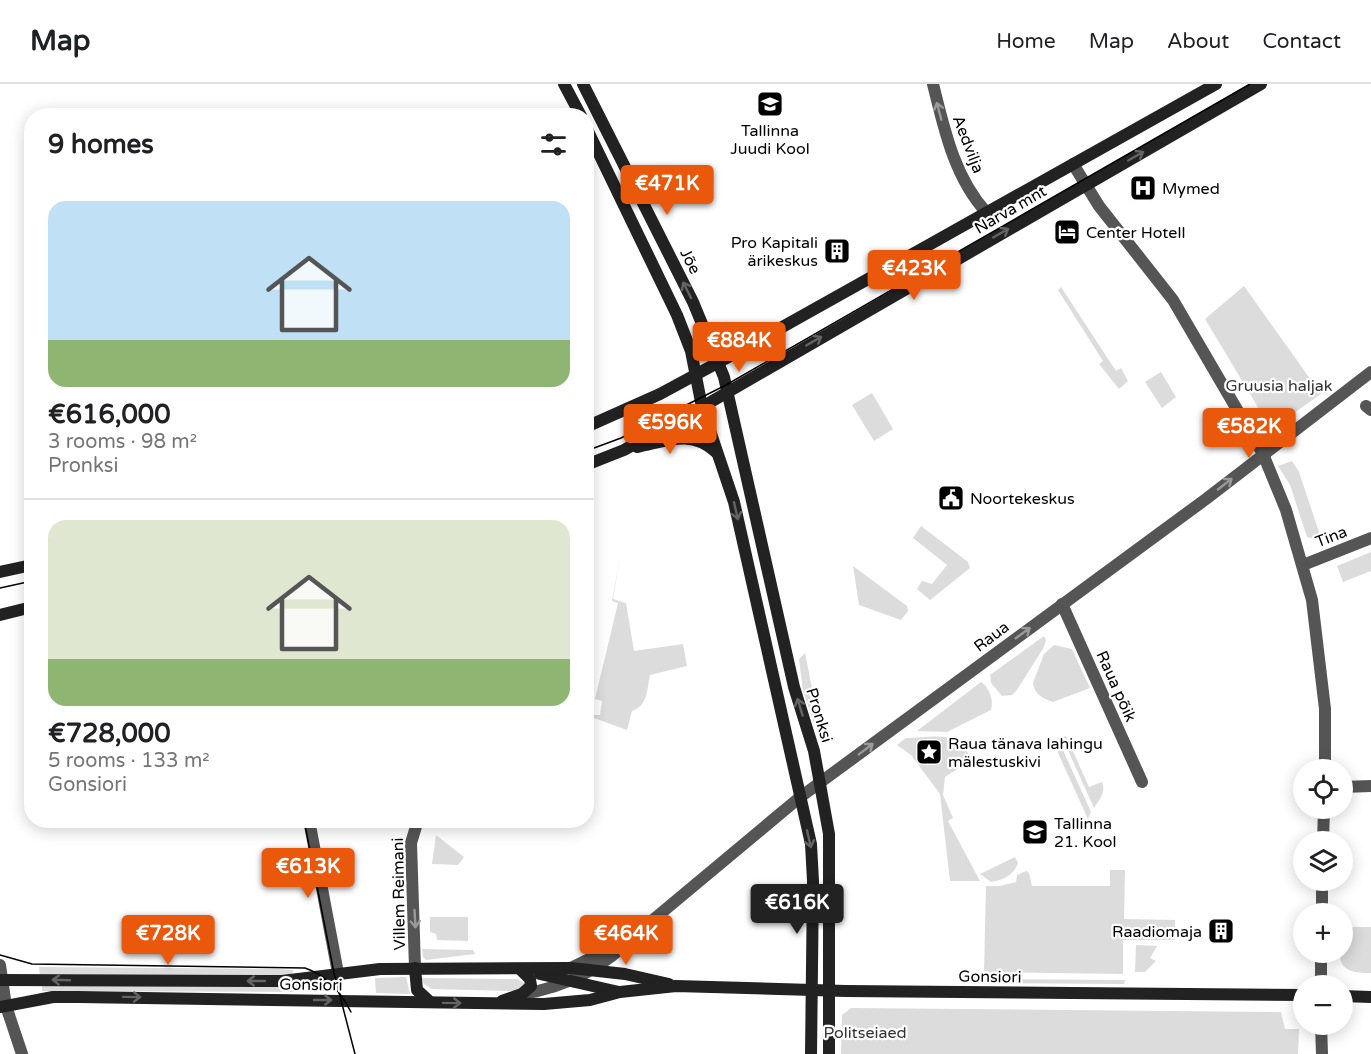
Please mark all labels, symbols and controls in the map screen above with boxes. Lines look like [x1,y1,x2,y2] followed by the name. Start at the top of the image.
[30,24,90,58] text: Map
[996,29,1056,54] text: Home
[1089,29,1134,54] text: Map
[1167,29,1229,54] text: About
[1262,29,1341,54] text: Contact
[755,89,785,119] school or university icon: Tallinna Juudi Kool
[933,102,945,121] one-way arrow
[948,113,988,176] street label: Aedvilja
[730,121,810,159] place label: Tallinna Juudi Kool
[537,128,570,161] icon: filters
[48,129,154,160] text: 9 homes
[1127,149,1144,161] one-way arrow
[625,165,709,216] pin: €471K
[635,172,699,196] text: €471K
[1128,173,1158,203] hospital icon: Mymed
[1162,179,1220,199] place label: Mymed
[971,181,1050,238] street label: Narva mnt
[1052,217,1082,247] hotel icon: Center Hotell
[1086,223,1185,243] place label: Center Hotell
[992,227,1009,239] one-way arrow
[731,233,818,271] place label: Pro Kapitali ärikeskus
[822,236,852,266] building icon: Pro Kapitali ärikeskus
[255,240,363,348] icon: home
[675,245,705,278] street label: Jõe
[872,250,956,301] pin: €423K
[882,257,946,281] text: €423K
[680,281,692,299] one-way arrow
[697,322,781,373] pin: €884K
[707,329,771,353] text: €884K
[805,335,822,347] one-way arrow
[1225,376,1333,396] park label: Gruusia haljak
[48,399,170,430] text: €616,000
[628,404,712,455] pin: €596K
[1207,408,1291,459] pin: €582K
[638,411,702,435] text: €596K
[1217,415,1281,439] text: €582K
[48,430,197,454] text: 3 rooms · 98 m²
[48,454,118,478] text: Pronksi
[1217,478,1233,491] one-way arrow
[936,483,966,513] public building icon: Noortekeskus
[970,489,1075,509] place label: Noortekeskus
[730,501,742,520] one-way arrow
[1313,522,1350,552] street label: Tina
[255,559,363,667] icon: home
[970,617,1013,657] street label: Raua
[1014,626,1030,639] one-way arrow
[1092,648,1141,725] street label: Raua põik
[801,685,837,745] street label: Pronksi
[794,698,805,717] one-way arrow
[48,718,170,749] text: €728,000
[948,734,1103,772] place label: Raua tänava lahingu mälestuskivi
[914,737,944,767] place icon: Raua tänava lahingu mälestuskivi
[858,743,874,756] one-way arrow
[48,749,210,773] text: 5 rooms · 133 m²
[1293,759,1353,1035] map controls
[1293,759,1353,819] button: locate
[48,773,127,797] text: Gonsiori
[1054,814,1117,852] place label: Tallinna 21. Kool
[1020,817,1050,847] school or university icon: Tallinna 21. Kool
[804,829,815,848] one-way arrow
[1293,831,1353,891] button: layers
[388,837,410,950] street label: Villem Reimani
[266,848,350,899] pin: €613K
[276,855,340,879] text: €613K
[755,884,839,935] pin: €616K
[765,891,829,915] text: €616K
[1293,903,1353,963] button: +
[409,909,420,929] one-way arrow
[126,915,210,966] pin: €728K
[584,915,668,966] pin: €464K
[1206,916,1236,946] building icon: Raadiomaja
[136,922,200,946] text: €728K
[594,922,658,946] text: €464K
[1112,922,1202,942] place label: Raadiomaja
[958,966,1022,988] street label: Gonsiori
[51,974,71,985] one-way arrow
[279,974,343,996] street label: Gonsiori
[246,975,266,987] one-way arrow
[1293,975,1353,1035] button: −
[122,992,142,1003] one-way arrow
[312,994,332,1006] one-way arrow
[442,997,462,1009] one-way arrow
[823,1023,907,1043] park label: Politseiaed

